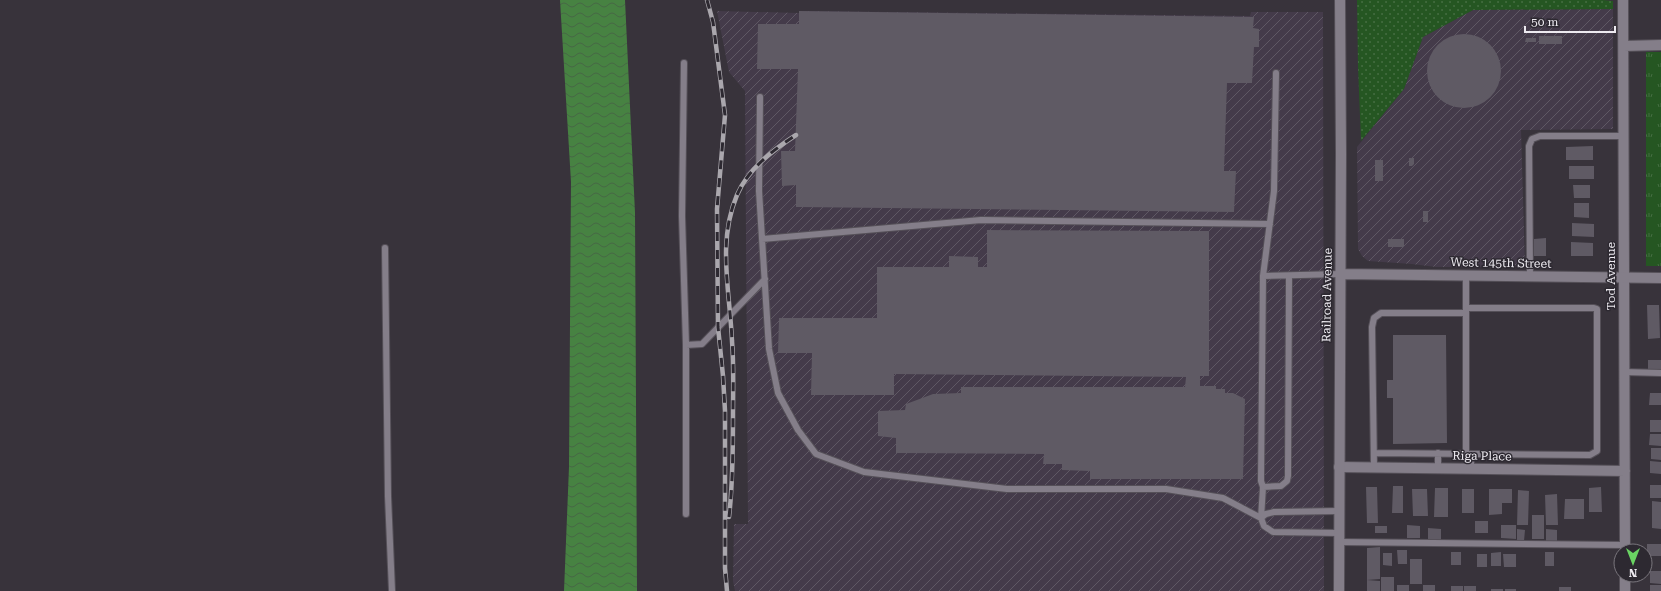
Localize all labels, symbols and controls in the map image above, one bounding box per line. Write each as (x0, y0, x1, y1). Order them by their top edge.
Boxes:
scale bar (1525, 8, 1615, 34)
text: 50 m (1531, 15, 1558, 29)
street label: Tod Avenue (1604, 241, 1618, 310)
street label: Railroad Avenue (1319, 247, 1335, 342)
street label: West 145th Street (1450, 255, 1552, 271)
street label: Riga Place (1452, 448, 1512, 464)
north arrow (1613, 543, 1653, 583)
text: N (1628, 566, 1637, 579)

